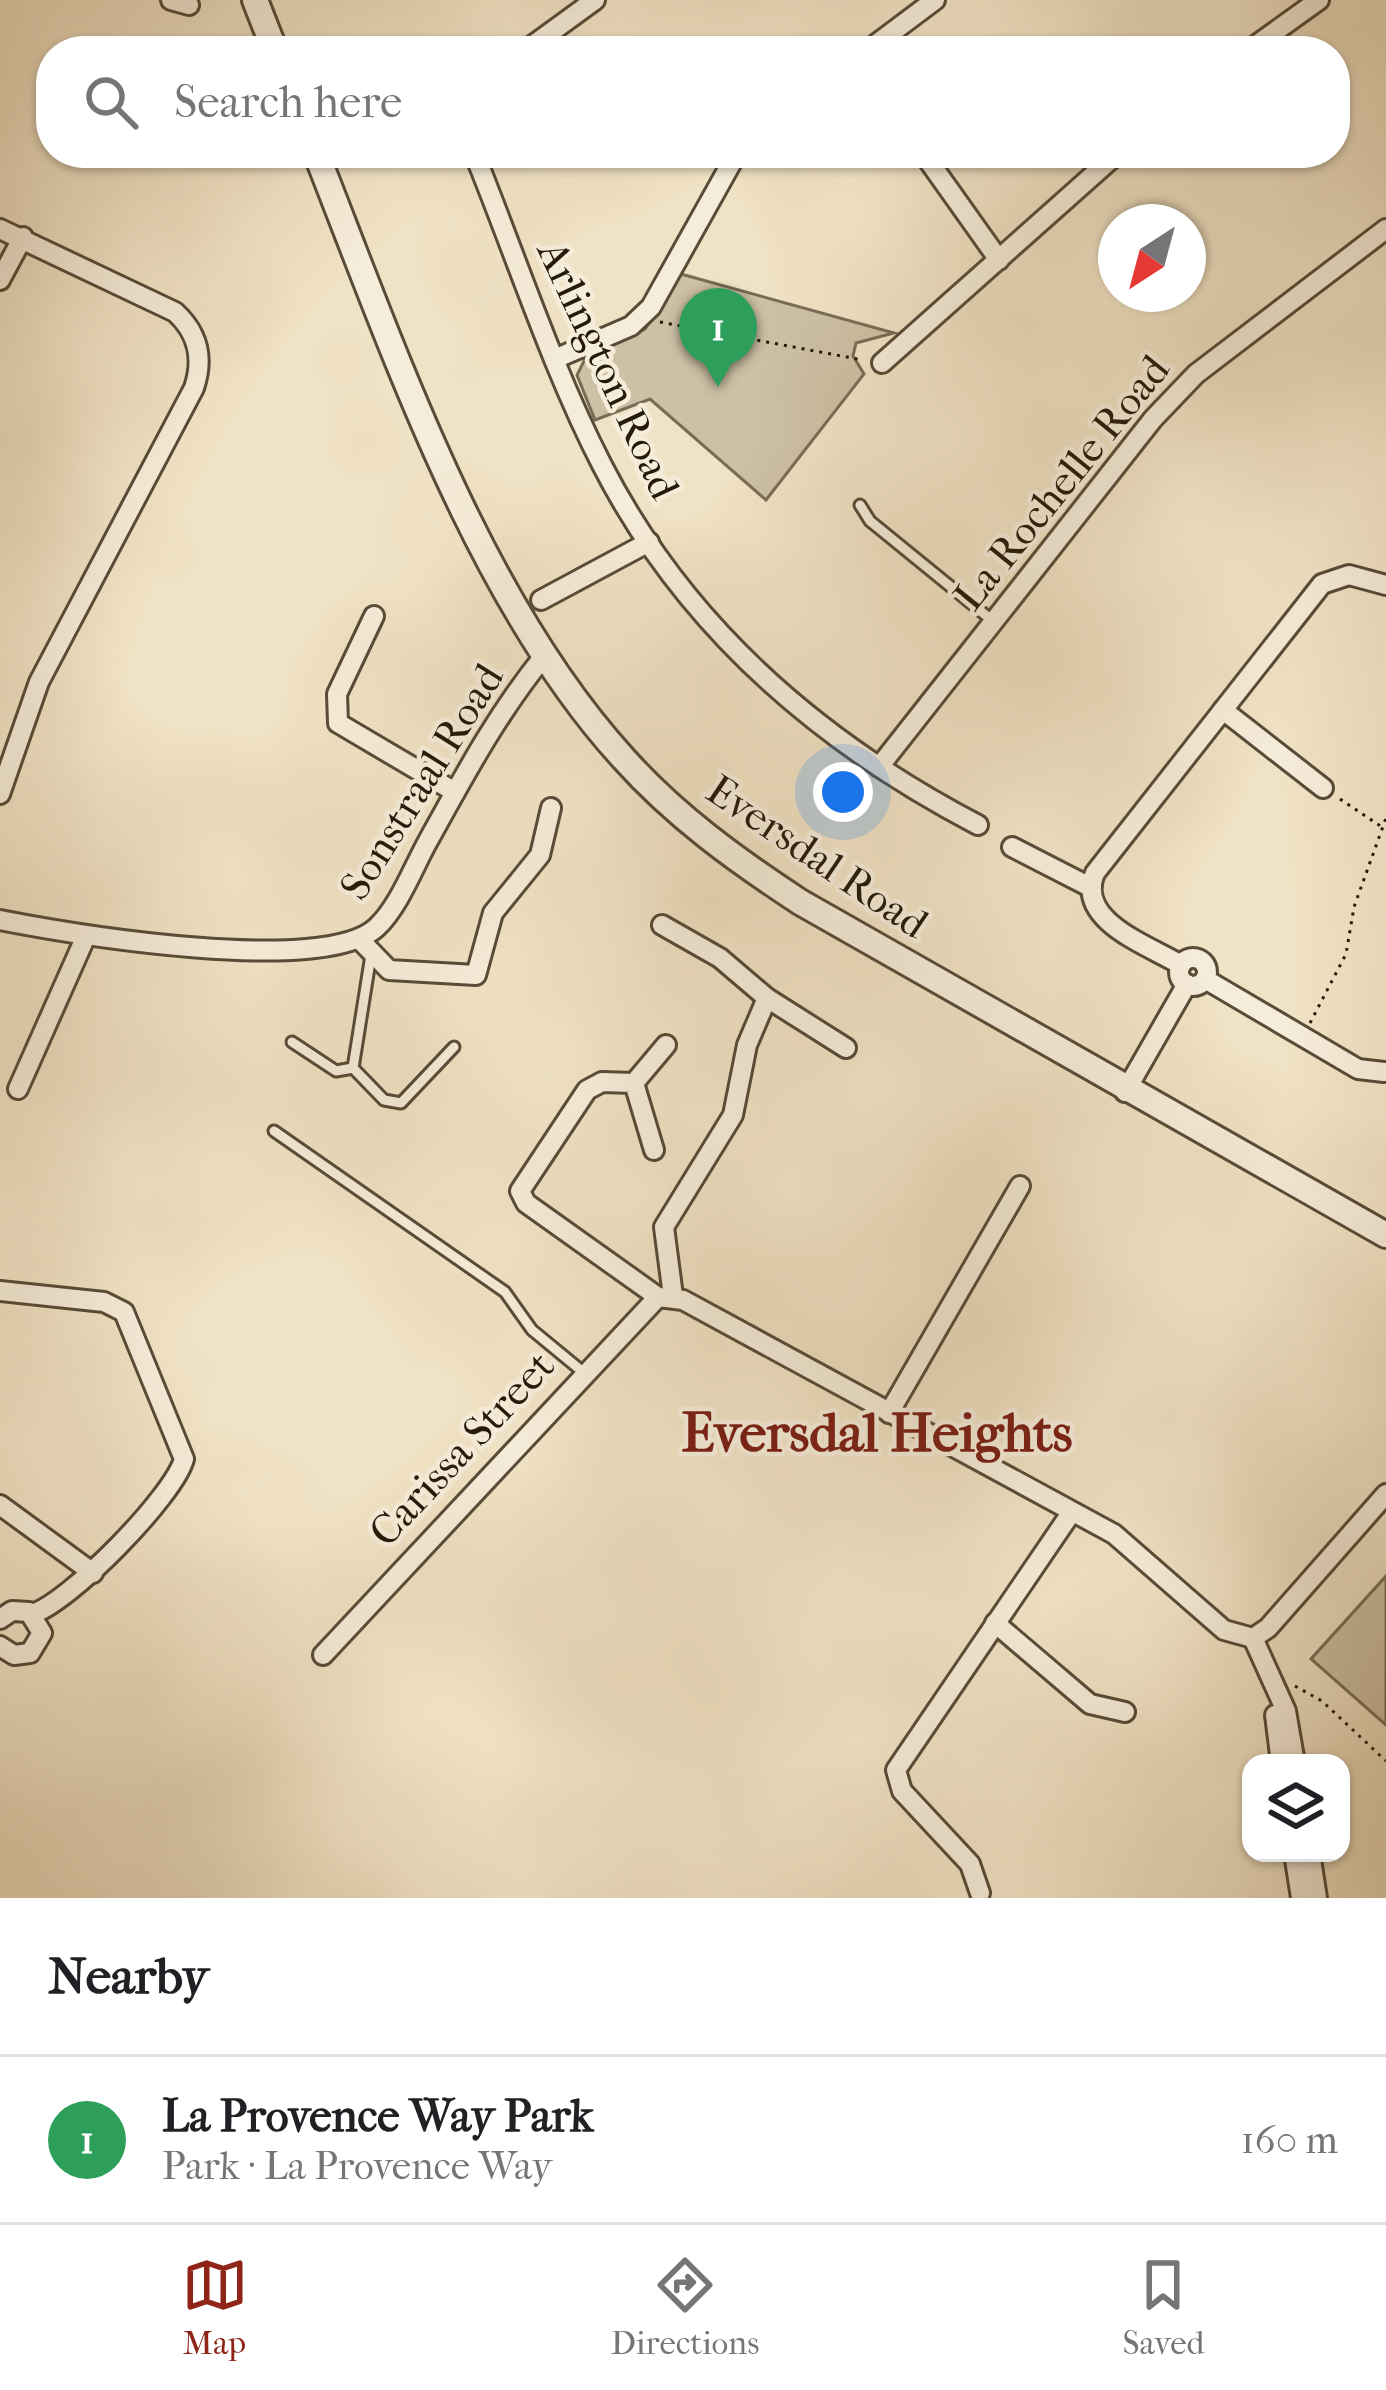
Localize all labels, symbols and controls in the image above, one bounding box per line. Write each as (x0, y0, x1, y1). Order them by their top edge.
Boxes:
search box (36, 36, 1350, 168)
icon: search (78, 69, 144, 135)
text: Search here (174, 76, 402, 129)
north arrow (1098, 204, 1206, 312)
street label: Arlington Road (526, 231, 690, 508)
pin: 1 (679, 288, 757, 387)
street label: La Rochelle Road (944, 345, 1180, 620)
street label: Sonstraal Road (330, 654, 514, 909)
your location (813, 762, 873, 822)
street label: Eversdal Road (697, 765, 938, 949)
street label: Carissa Street (359, 1342, 565, 1556)
district label: Eversdal Heights (682, 1402, 1073, 1465)
map controls (1242, 1754, 1350, 1862)
button: layers (1242, 1754, 1350, 1862)
text: Nearby (48, 1946, 209, 2006)
text: La Provence Way Park (162, 2090, 593, 2143)
text: 1 (80, 2117, 94, 2163)
text: 160 m (1241, 2117, 1338, 2163)
text: Park · La Provence Way (162, 2143, 552, 2189)
tab: Map (182, 2252, 248, 2363)
tab: Directions (611, 2252, 759, 2363)
tab: Saved (1123, 2252, 1204, 2363)

